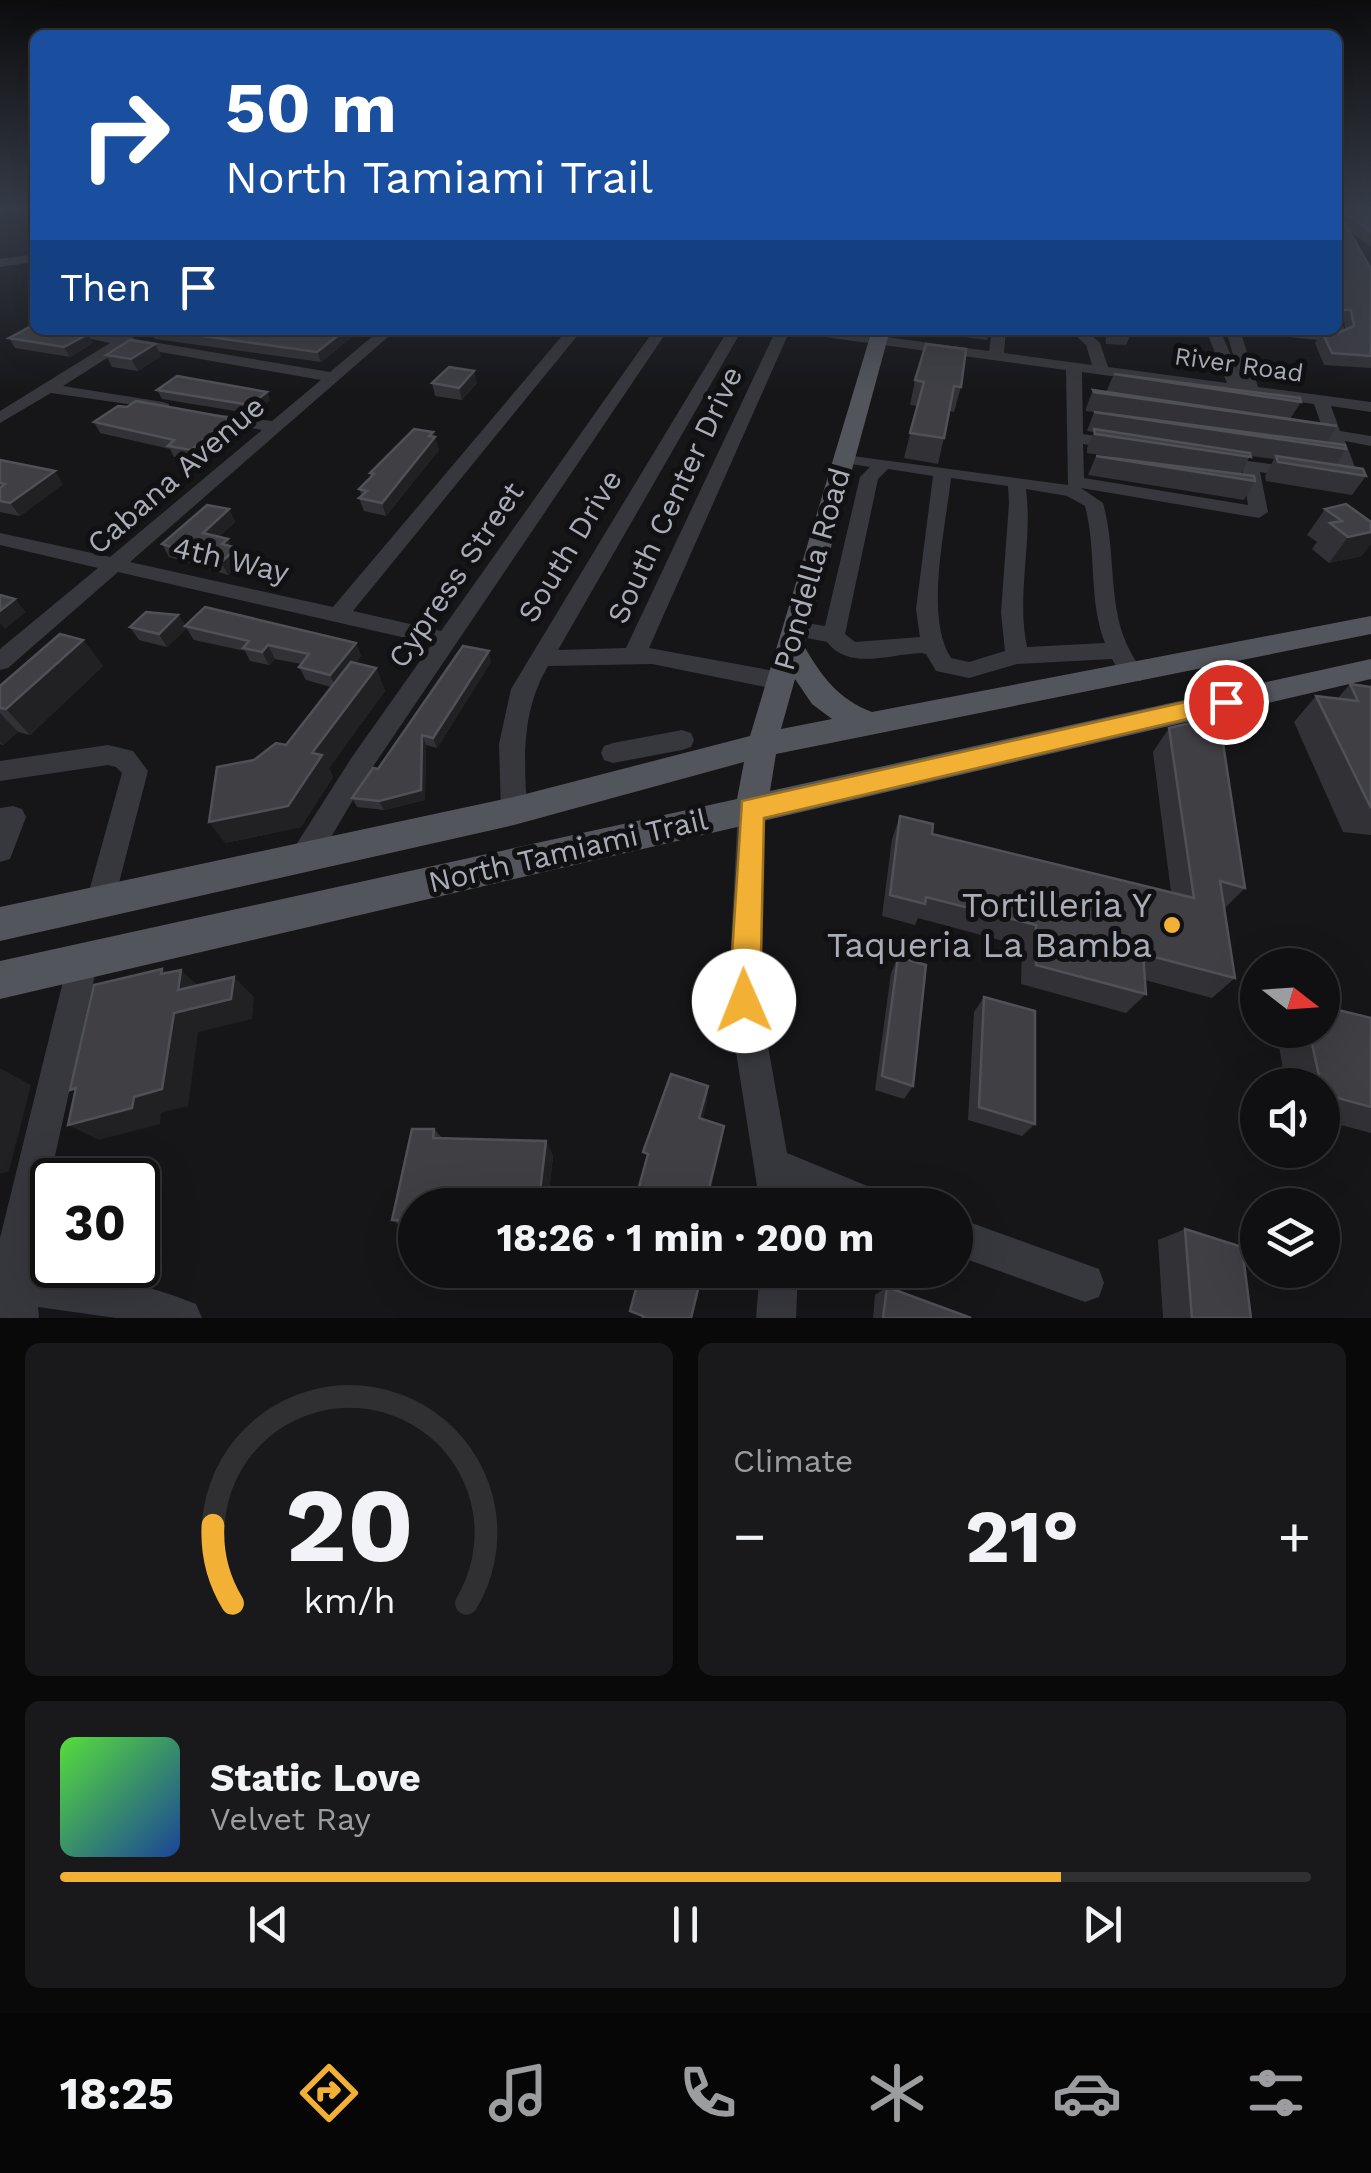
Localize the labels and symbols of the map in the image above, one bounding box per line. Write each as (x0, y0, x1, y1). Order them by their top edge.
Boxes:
street label: River Road (1173, 341, 1305, 388)
street label: South Center Drive (600, 361, 749, 629)
street label: Cabana Avenue (80, 388, 271, 561)
street label: South Drive (510, 463, 629, 628)
street label: Pondella Road (766, 464, 857, 674)
street label: Cypress Street (381, 475, 531, 674)
street label: 4th Way (170, 529, 293, 590)
pin (1184, 660, 1269, 745)
street label: North Tamiami Trail (425, 801, 711, 900)
place label: Tortilleria Y Taqueria La Bamba (827, 884, 1152, 966)
marker: Tortilleria Y Taqueria La Bamba (1161, 914, 1183, 936)
north arrow (1240, 948, 1340, 1048)
position arrow (692, 949, 796, 1053)
speed limit sign: 30 (30, 1158, 160, 1288)

